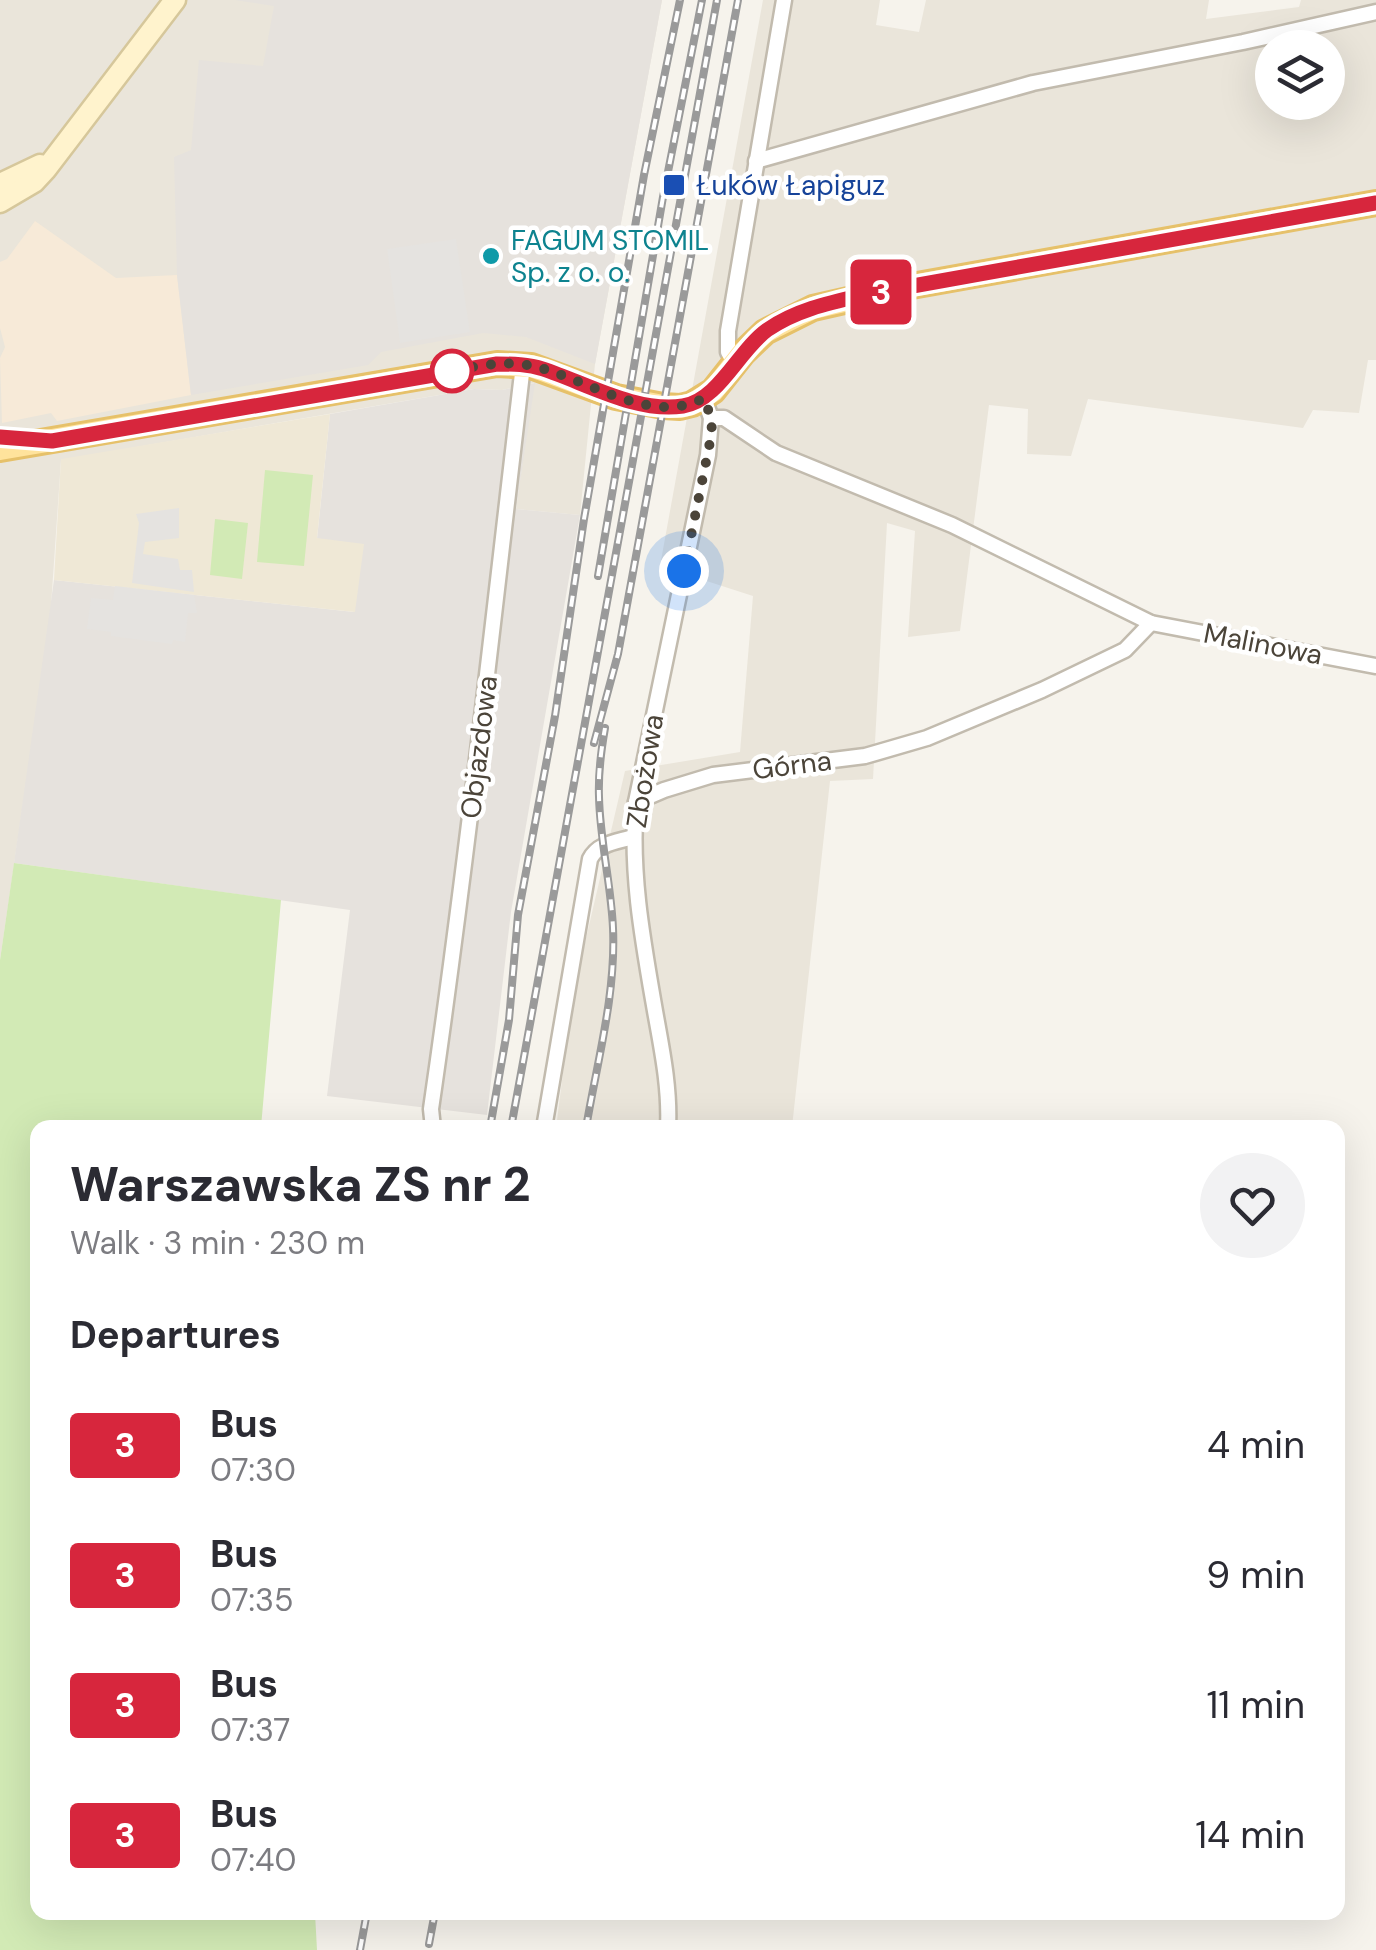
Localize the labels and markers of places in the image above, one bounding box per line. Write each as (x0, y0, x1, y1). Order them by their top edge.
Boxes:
place label: Łuków Łapiguz (696, 167, 885, 204)
marker: Łuków Łapiguz (661, 172, 687, 198)
place label: FAGUM STOMIL Sp. z o. o. (511, 222, 709, 291)
marker: FAGUM STOMIL Sp. z o. o. (480, 245, 502, 267)
unlabelled marker (431, 350, 473, 392)

